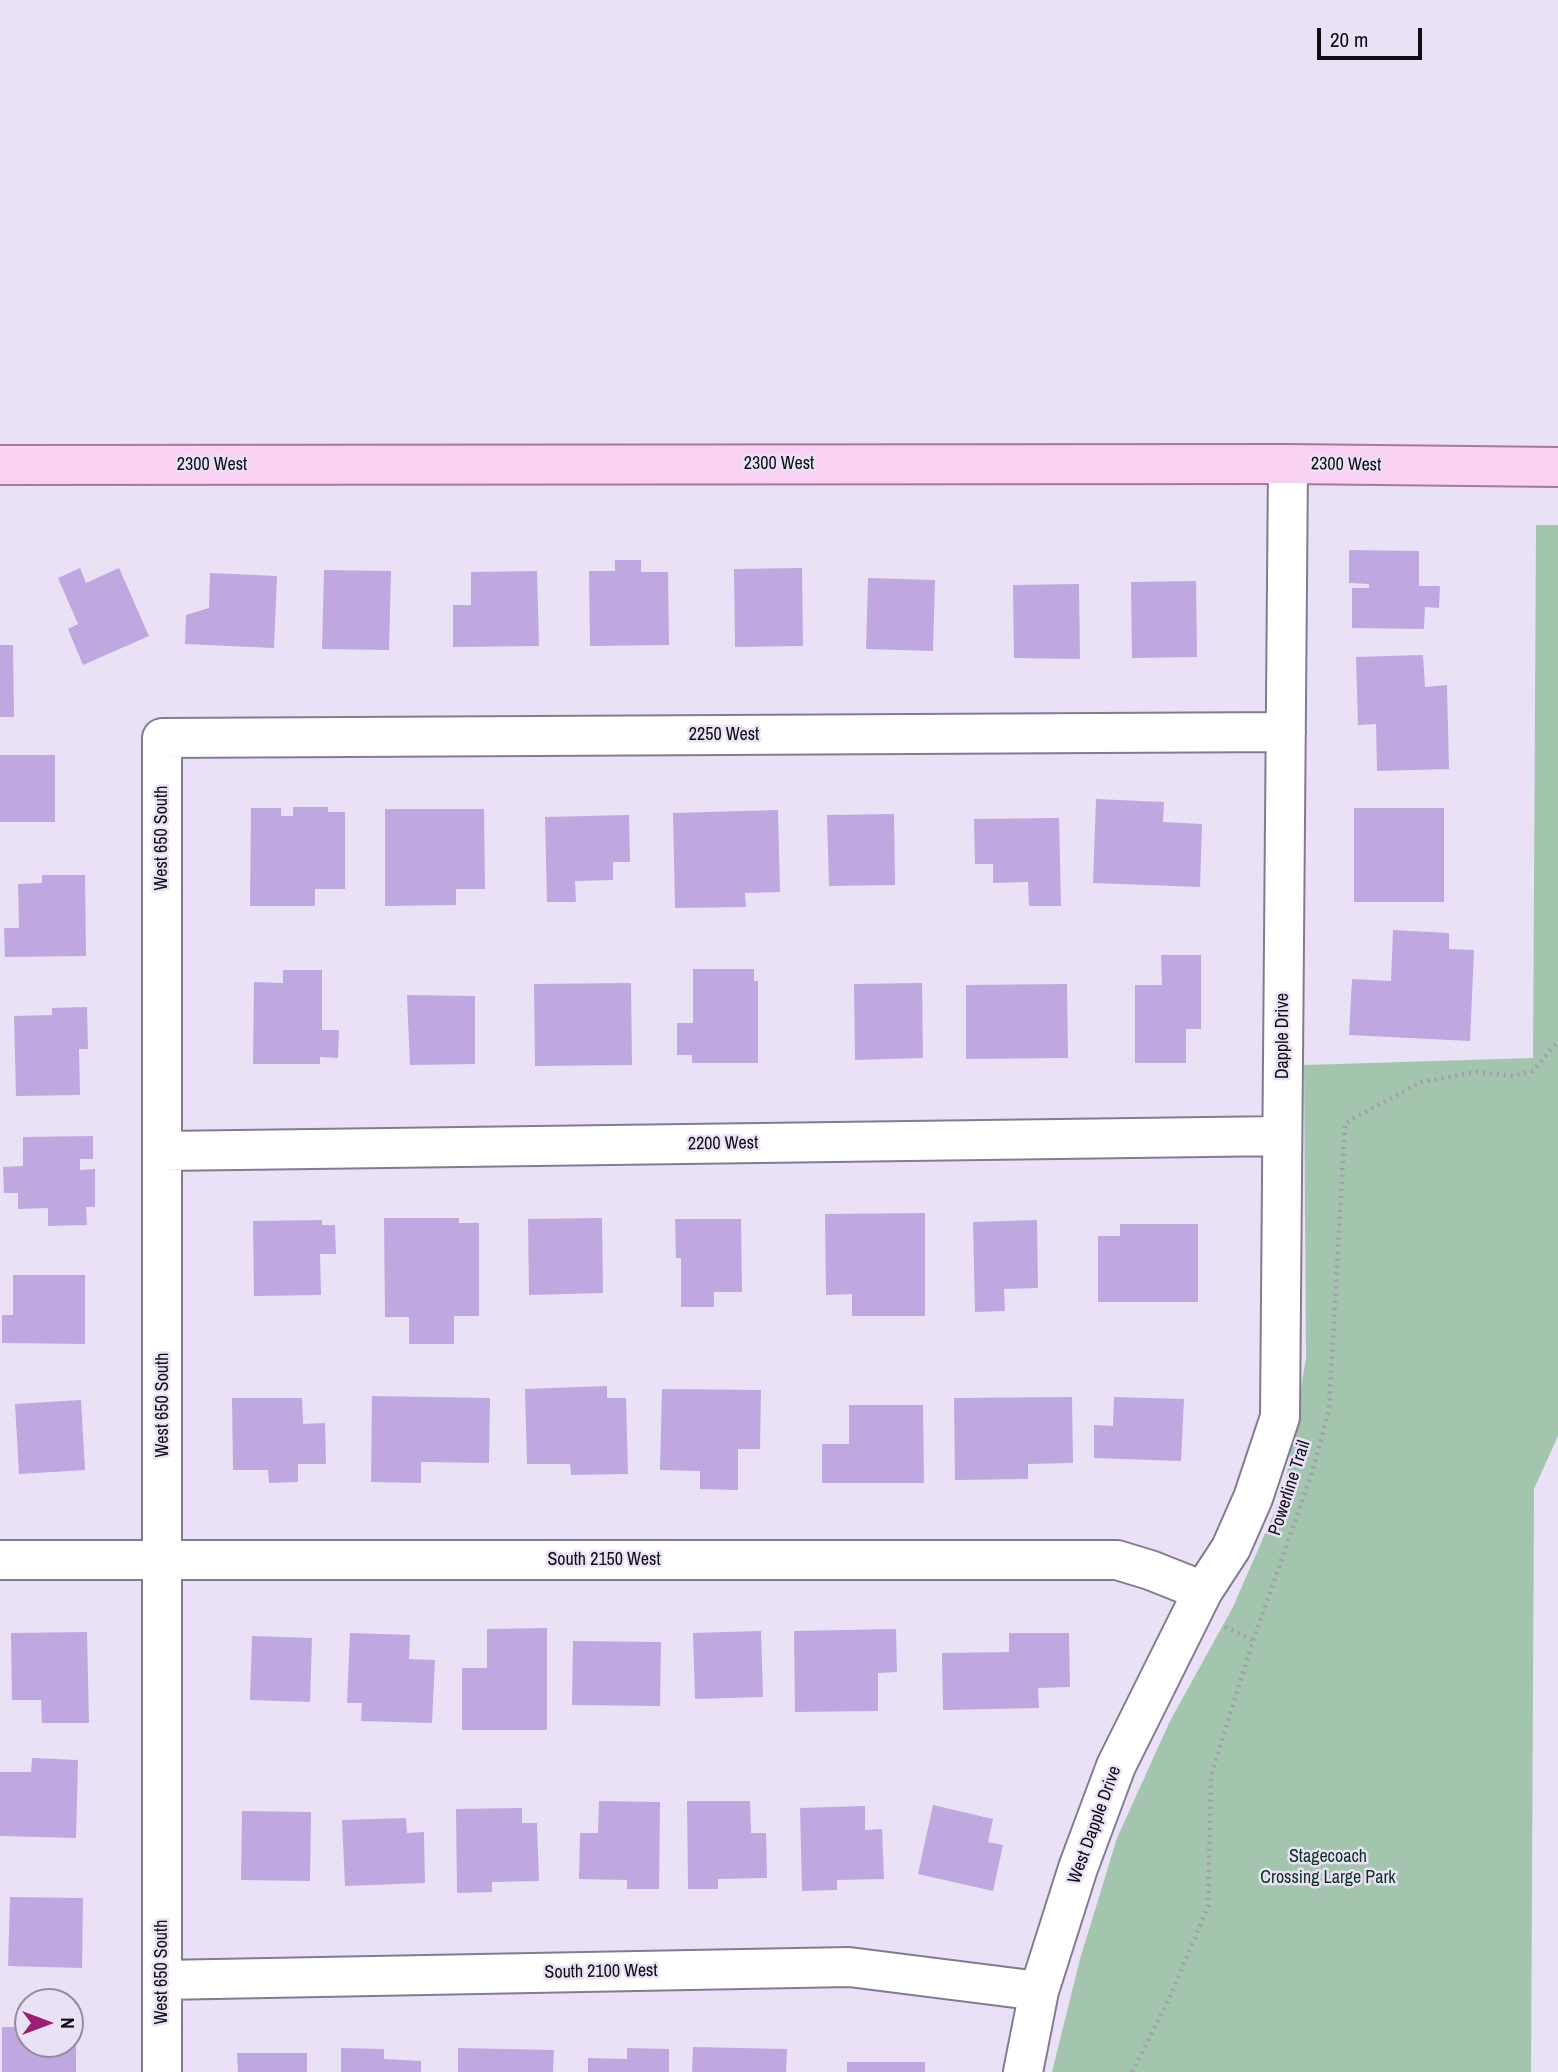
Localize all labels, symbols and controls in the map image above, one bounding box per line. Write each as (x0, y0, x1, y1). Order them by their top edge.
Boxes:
scale bar (1320, 14, 1425, 58)
text: 20 m (1330, 25, 1368, 54)
street label: 2300 West (744, 453, 814, 475)
street label: 2300 West (177, 454, 247, 476)
street label: 2300 West (1311, 454, 1381, 476)
street label: 2250 West (689, 724, 759, 746)
street label: West 650 South (151, 786, 173, 890)
street label: Dapple Drive (1272, 993, 1294, 1079)
street label: 2200 West (688, 1133, 758, 1155)
street label: West 650 South (152, 1353, 174, 1457)
street label: Powerline Trail (1264, 1438, 1316, 1538)
street label: South 2150 West (548, 1549, 660, 1571)
street label: West Dapple Drive (1064, 1763, 1126, 1887)
park label: Stagecoach Crossing Large Park (1260, 1846, 1396, 1888)
street label: West 650 South (151, 1920, 173, 2024)
street label: South 2100 West (544, 1960, 658, 1984)
north arrow (14, 1988, 84, 2058)
text: N (55, 2017, 81, 2029)

